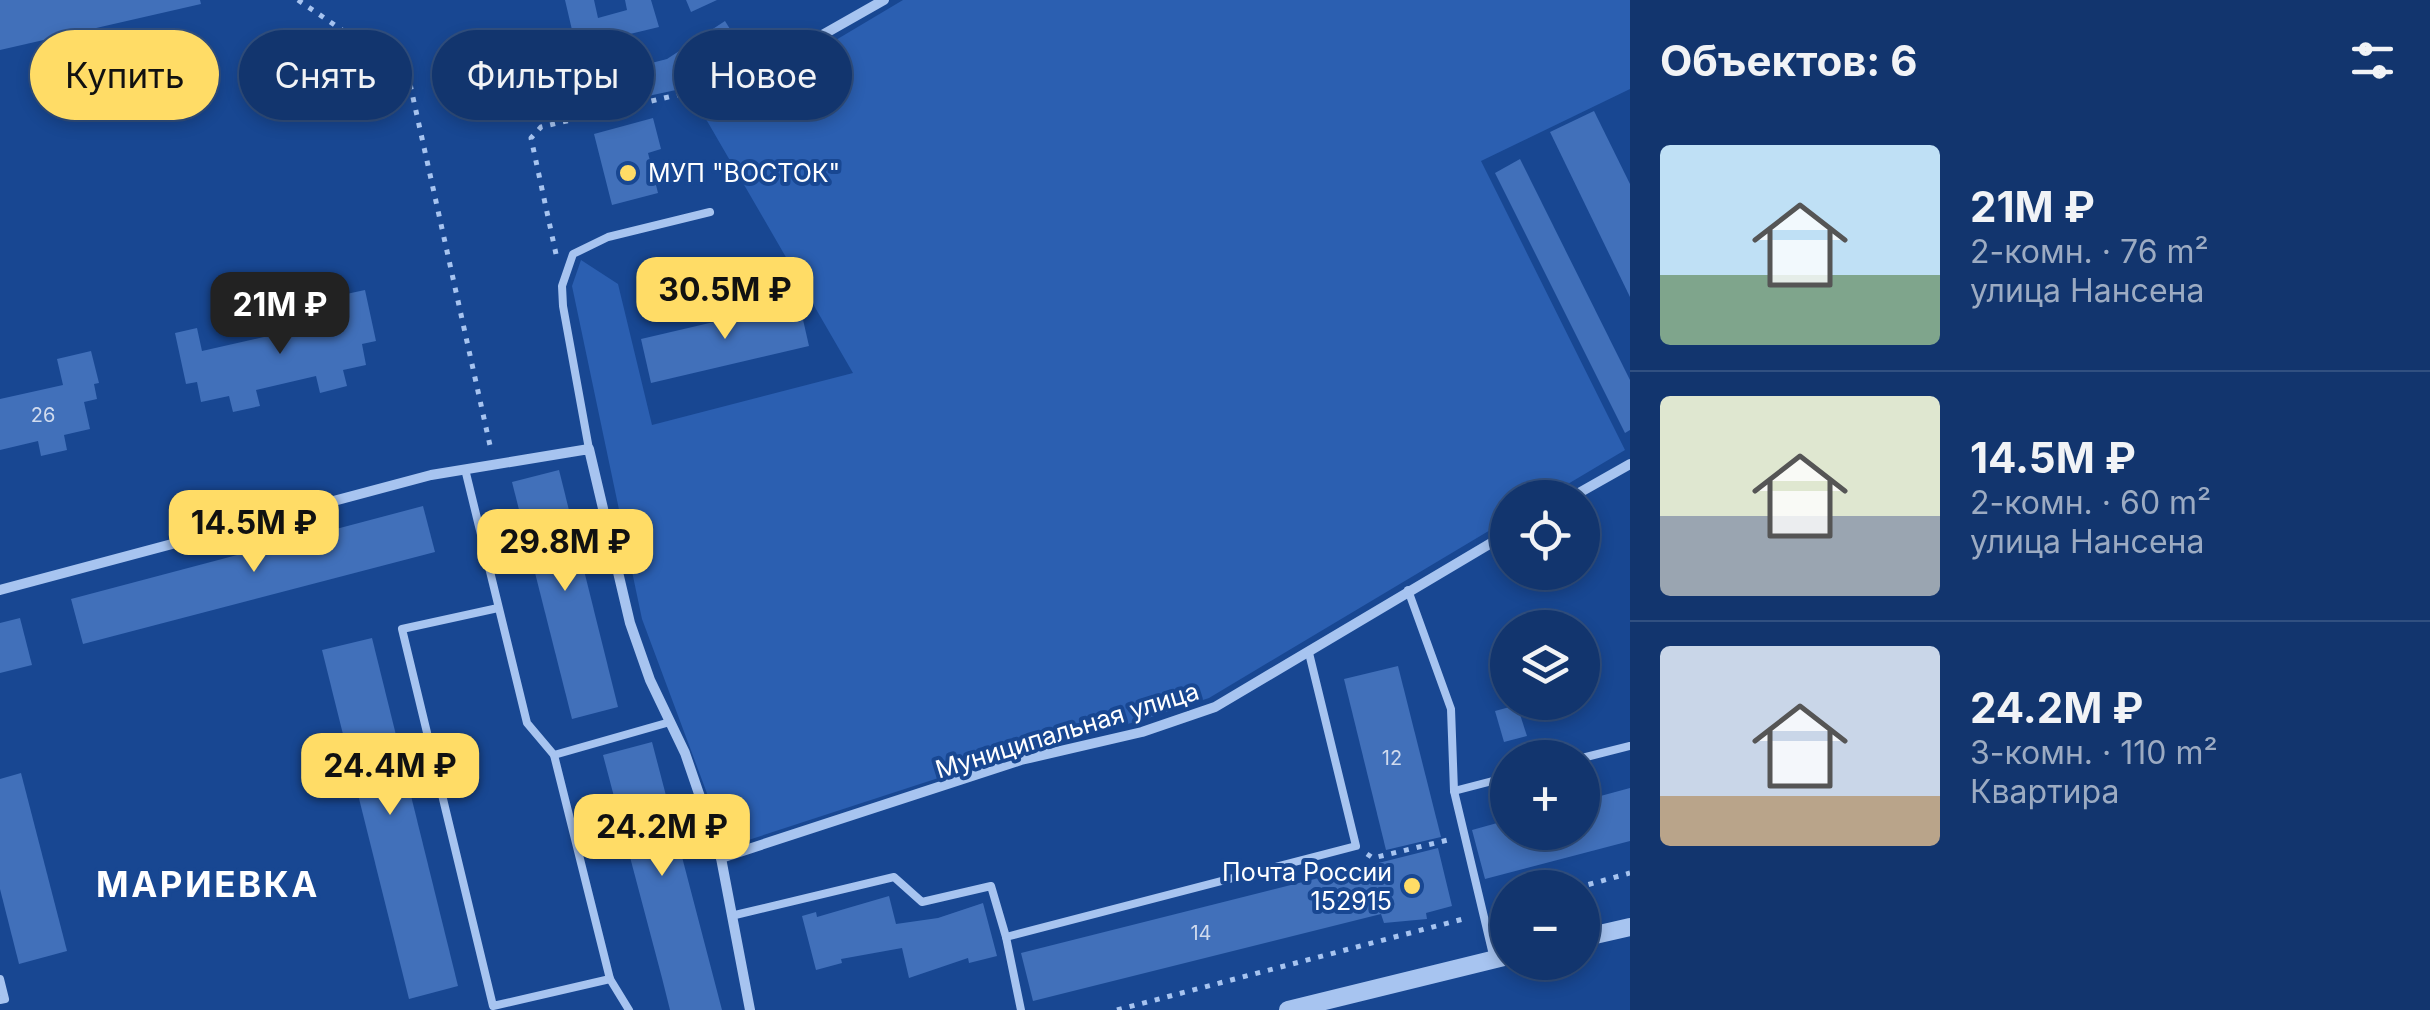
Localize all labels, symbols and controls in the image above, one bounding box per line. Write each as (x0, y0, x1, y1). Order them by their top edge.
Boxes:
chip: Купить (30, 30, 219, 120)
chip: Снять (239, 30, 412, 120)
chip: Фильтры (432, 30, 654, 120)
chip: Новое (674, 30, 852, 120)
icon: filters (2345, 33, 2400, 88)
text: Объектов: 6 (1660, 35, 1918, 86)
place label: МУП "ВОСТОК" (648, 158, 840, 188)
marker: МУП "ВОСТОК" (617, 162, 639, 184)
text: 21M ₽ (1970, 181, 2095, 232)
icon: home (1740, 185, 1860, 305)
text: 2-комн. · 76 m² (1970, 232, 2209, 271)
pin: 30.5M ₽ (633, 257, 817, 342)
text: 30.5M ₽ (658, 270, 792, 309)
text: улица Нансена (1970, 271, 2204, 310)
pin: 21M ₽ (210, 272, 350, 357)
text: 21M ₽ (232, 285, 328, 324)
house number: 26 (31, 403, 55, 427)
text: 14.5M ₽ (1970, 432, 2136, 483)
icon: home (1740, 436, 1860, 556)
map controls (1490, 480, 1600, 980)
button: locate (1490, 480, 1600, 590)
text: 2-комн. · 60 m² (1970, 483, 2211, 522)
pin: 14.5M ₽ (162, 490, 346, 575)
text: 14.5M ₽ (191, 503, 317, 542)
pin: 29.8M ₽ (473, 509, 657, 594)
text: 29.8M ₽ (499, 522, 631, 561)
text: улица Нансена (1970, 522, 2204, 561)
button: layers (1490, 610, 1600, 720)
street label: Муниципальная улица (932, 676, 1202, 784)
text: 24.2M ₽ (1970, 682, 2144, 733)
icon: home (1740, 686, 1860, 806)
pin: 24.4M ₽ (298, 733, 482, 818)
text: 3-комн. · 110 m² (1970, 733, 2218, 772)
button: + (1490, 740, 1600, 850)
text: 24.4M ₽ (323, 746, 457, 785)
house number: 12 (1382, 746, 1402, 770)
text: Квартира (1970, 772, 2119, 811)
pin: 24.2M ₽ (570, 794, 754, 879)
text: 24.2M ₽ (596, 807, 728, 846)
place label: Почта России 152915 (1222, 857, 1392, 916)
district label: МАРИЕВКА (96, 863, 320, 905)
button: − (1490, 870, 1600, 980)
marker: Почта России 152915 (1401, 875, 1423, 897)
house number: 14 (1190, 921, 1212, 945)

